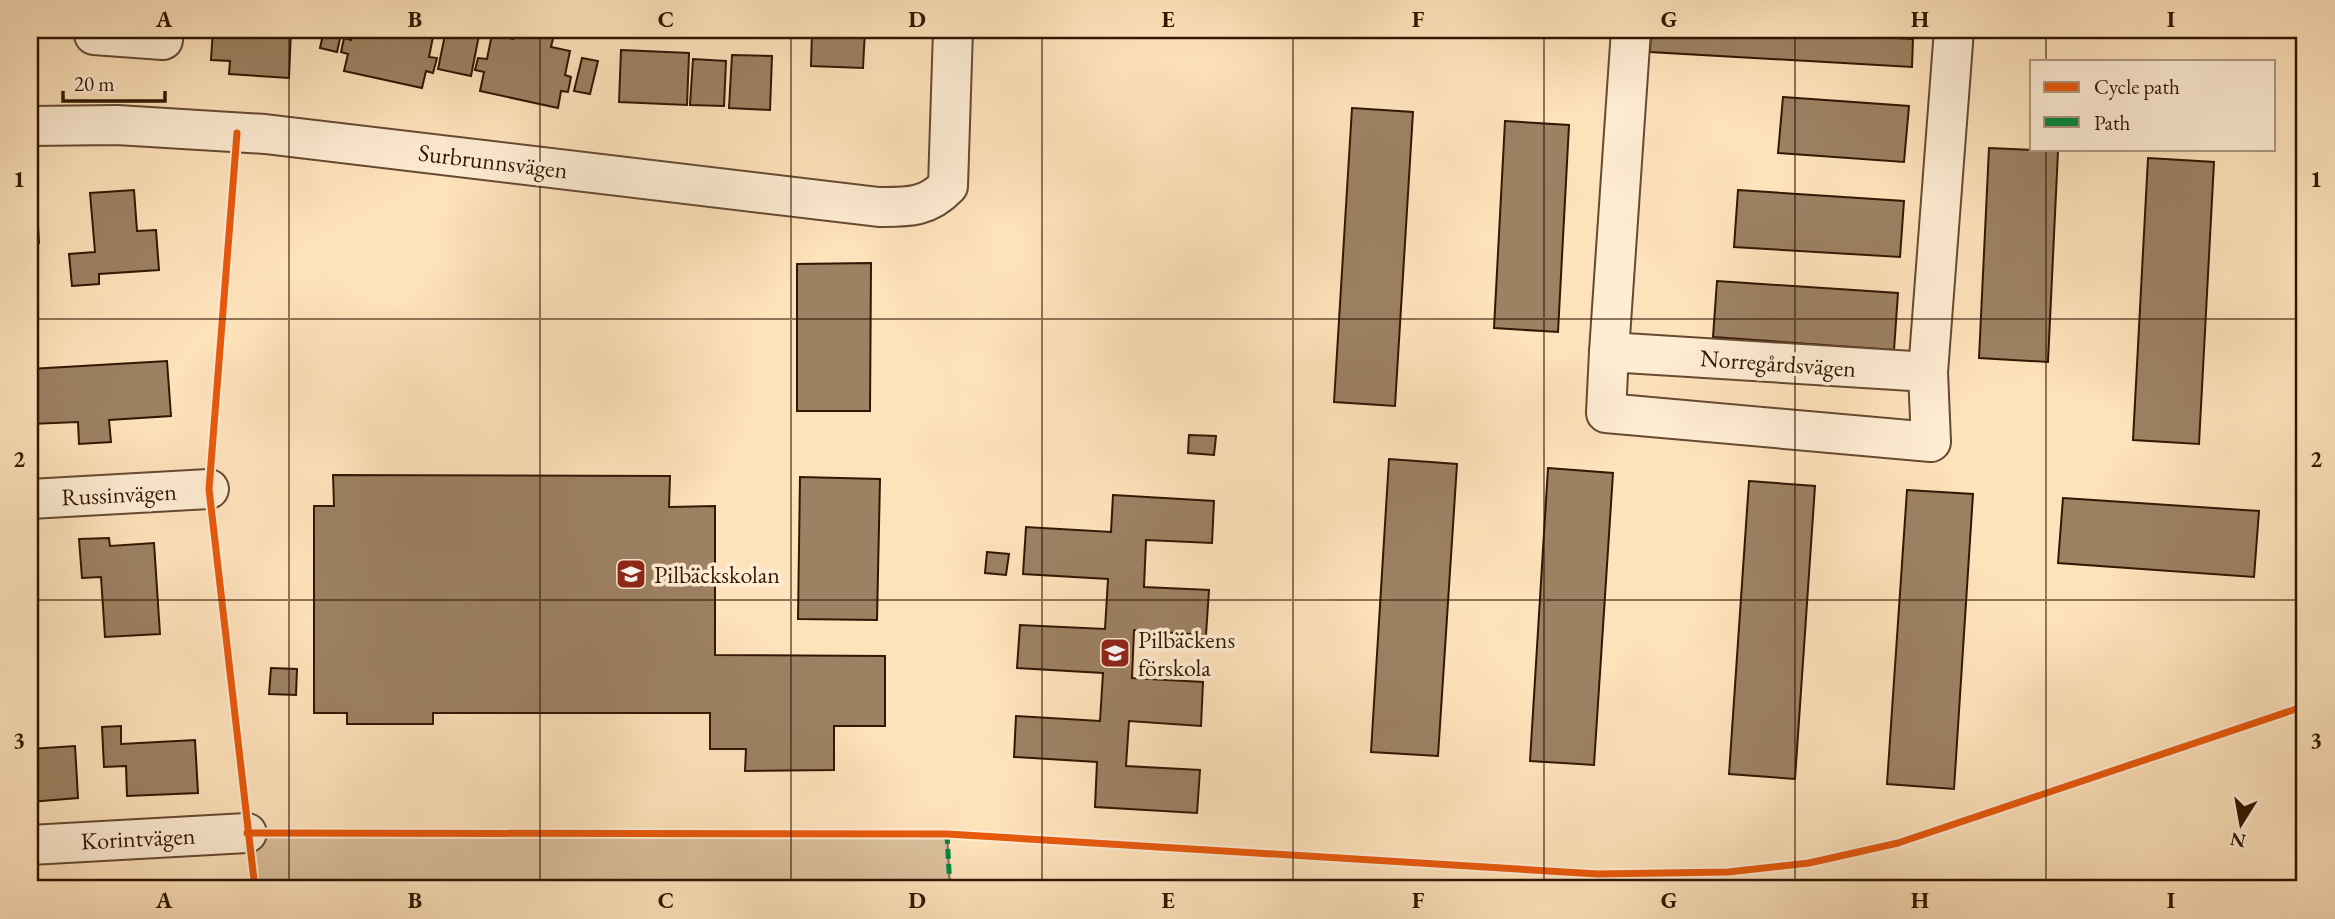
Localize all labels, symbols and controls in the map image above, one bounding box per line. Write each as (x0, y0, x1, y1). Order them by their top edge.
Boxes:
text: A (155, 4, 173, 34)
text: B (408, 4, 422, 34)
text: C (658, 4, 674, 34)
text: D (908, 4, 926, 34)
text: E (1161, 4, 1175, 34)
text: F (1412, 4, 1425, 34)
text: G (1661, 4, 1677, 34)
text: H (1911, 4, 1929, 34)
text: I (2167, 4, 2175, 34)
scale bar (63, 60, 164, 104)
legend (2030, 60, 2276, 150)
text: 20 m (74, 70, 115, 97)
text: Cycle path (2094, 73, 2180, 100)
text: Path (2094, 109, 2131, 136)
street label: Surbrunnsvägen (417, 136, 570, 186)
text: 1 (13, 164, 25, 194)
text: 1 (2310, 164, 2322, 194)
street label: Norregårdsvägen (1699, 342, 1857, 384)
text: 2 (13, 444, 25, 474)
text: 2 (2310, 444, 2322, 474)
street label: Russinvägen (61, 475, 178, 512)
school or university icon: Pilbäckskolan (614, 557, 648, 591)
place label: Pilbäckskolan (654, 559, 780, 590)
place label: Pilbäckens förskola (1138, 624, 1235, 683)
school or university icon: Pilbäckens förskola (1098, 636, 1132, 670)
text: 3 (13, 725, 25, 755)
text: 3 (2310, 725, 2322, 755)
north arrow (2206, 790, 2276, 860)
street label: Korintvägen (80, 820, 196, 856)
text: N (2227, 826, 2248, 854)
text: A (155, 885, 173, 915)
text: B (408, 885, 422, 915)
text: C (658, 885, 674, 915)
text: D (908, 885, 926, 915)
text: E (1161, 885, 1175, 915)
text: F (1412, 885, 1425, 915)
text: G (1661, 885, 1677, 915)
text: H (1911, 885, 1929, 915)
text: I (2167, 885, 2175, 915)

